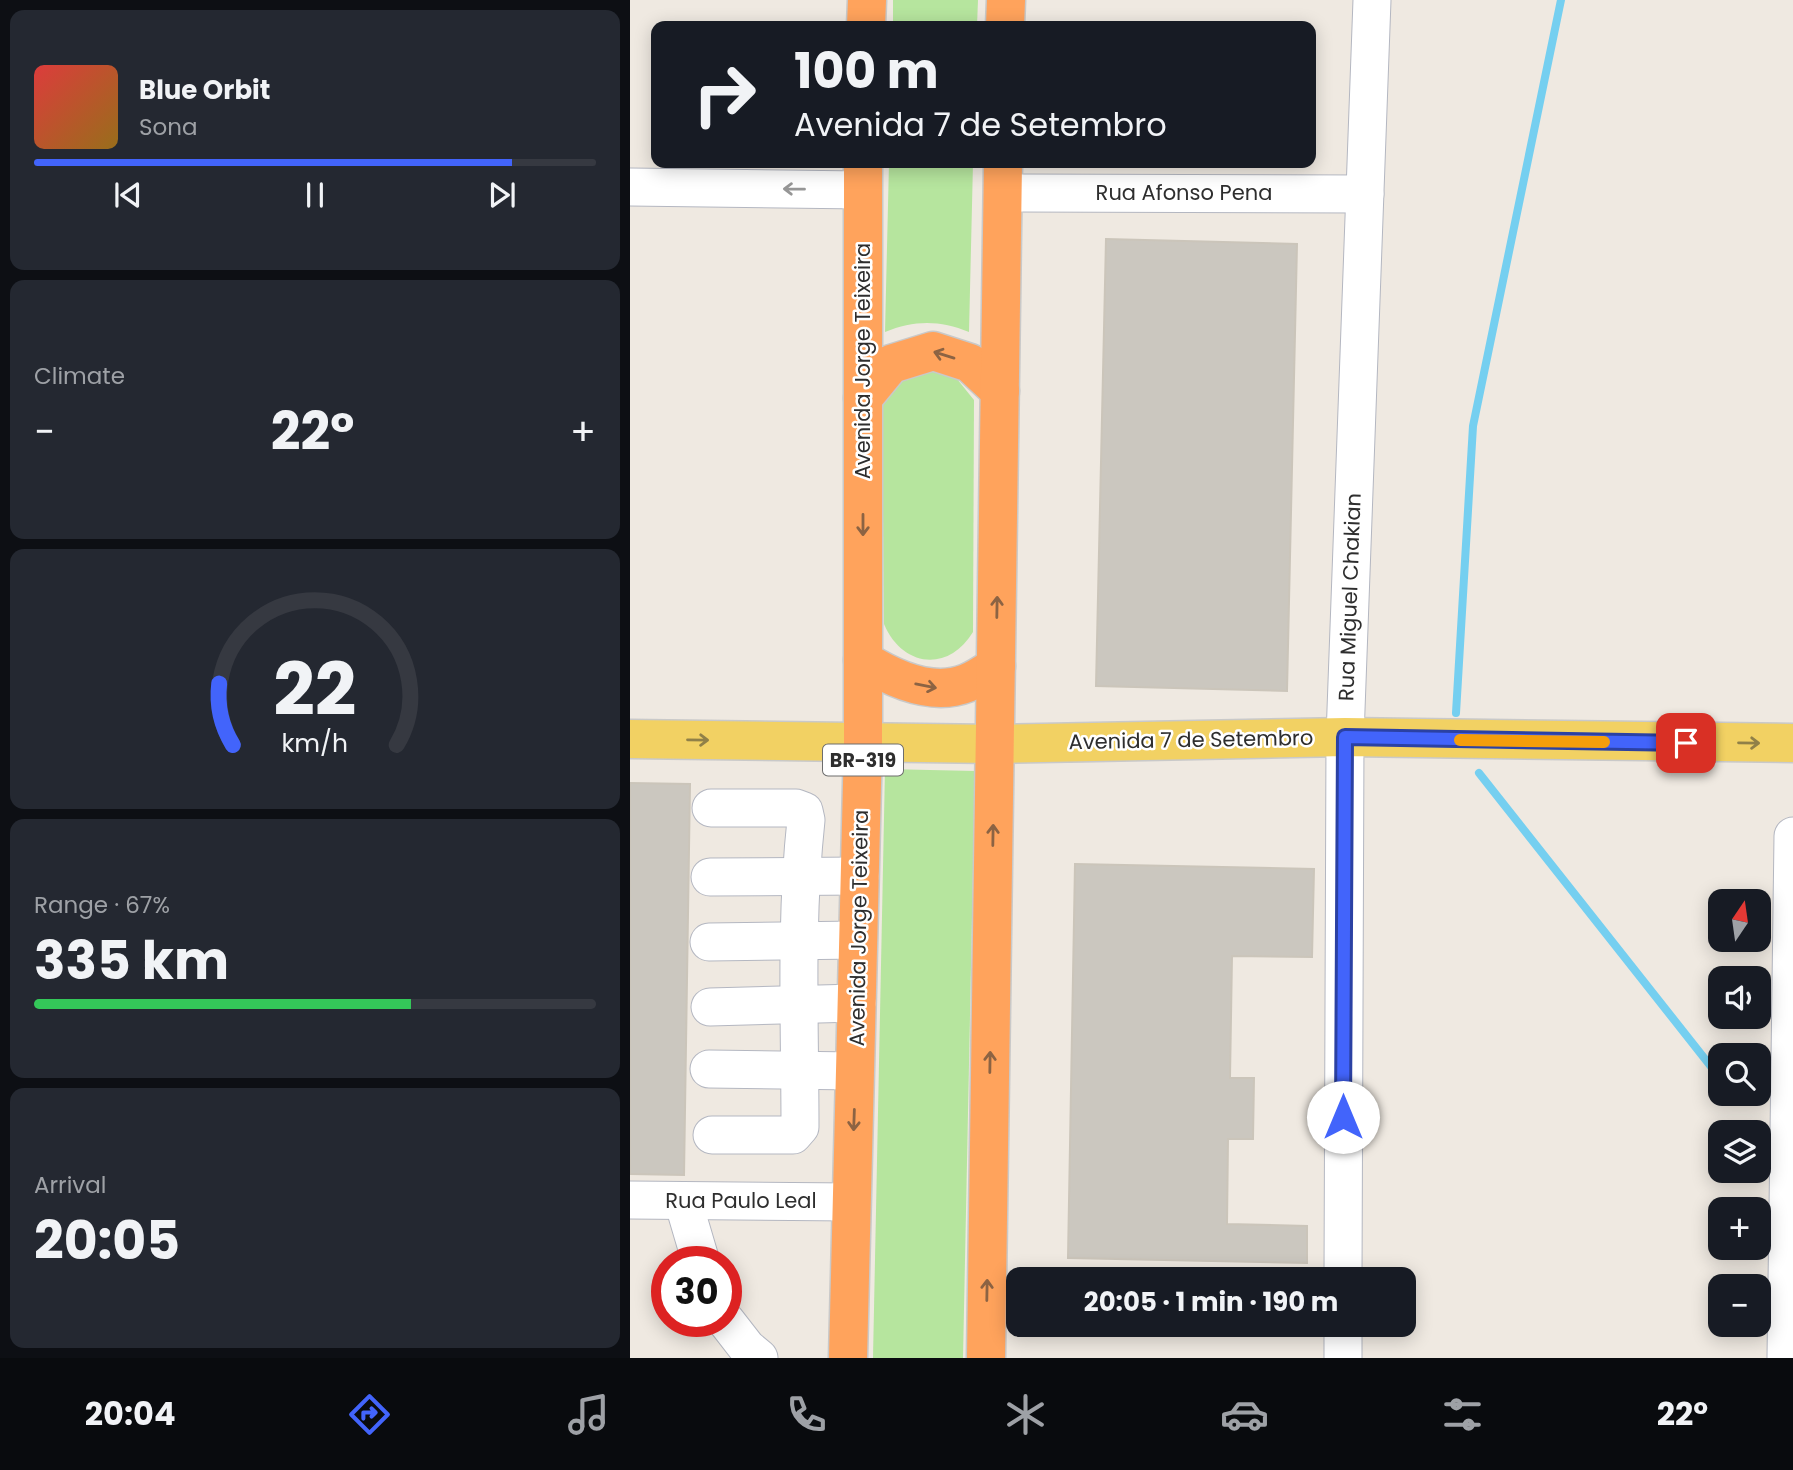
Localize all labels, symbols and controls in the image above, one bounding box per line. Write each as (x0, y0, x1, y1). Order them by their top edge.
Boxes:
text: 100 m (794, 37, 939, 105)
icon: right (679, 49, 770, 140)
text: Blue Orbit (139, 72, 270, 108)
text: Avenida 7 de Setembro (794, 102, 1167, 147)
text: Sona (139, 111, 198, 143)
icon: previous (109, 176, 147, 214)
icon: pause (296, 176, 334, 214)
icon: next (483, 176, 521, 214)
street label: Rua Afonso Pena (1096, 178, 1272, 207)
one-way arrow (783, 182, 806, 196)
street label: Avenida Jorge Teixeira (848, 243, 877, 479)
one-way arrow (933, 348, 956, 361)
text: Climate (34, 360, 125, 392)
text: 22° (271, 395, 354, 468)
text: − (34, 405, 55, 458)
text: + (570, 405, 596, 458)
street label: Rua Miguel Chakian (1331, 492, 1368, 702)
one-way arrow (856, 513, 870, 536)
one-way arrow (990, 596, 1004, 619)
text: 22 (273, 639, 357, 740)
one-way arrow (914, 680, 937, 693)
pin (1656, 713, 1716, 773)
street label: Avenida 7 de Setembro (1068, 723, 1314, 756)
icon: arrive (1667, 724, 1705, 762)
text: km/h (282, 726, 348, 761)
one-way arrow (686, 733, 709, 747)
one-way arrow (1737, 736, 1760, 750)
road number: BR-319 (823, 744, 903, 776)
street label: Avenida Jorge Teixeira (842, 809, 875, 1047)
one-way arrow (987, 824, 1000, 847)
text: Range · 67% (34, 889, 170, 921)
north arrow (1708, 889, 1771, 952)
map controls (1708, 889, 1771, 1337)
text: 335 km (34, 924, 229, 997)
button: sound (1708, 966, 1771, 1029)
button: search (1708, 1043, 1771, 1106)
one-way arrow (983, 1051, 997, 1074)
position arrow (1306, 1080, 1380, 1154)
one-way arrow (847, 1108, 860, 1131)
button: layers (1708, 1120, 1771, 1183)
text: Arrival (34, 1169, 106, 1201)
street label: Rua Paulo Leal (665, 1186, 817, 1215)
button: + (1708, 1197, 1771, 1260)
text: 20:05 (34, 1204, 180, 1277)
speed limit sign: 30 (651, 1246, 742, 1337)
button: − (1708, 1274, 1771, 1337)
one-way arrow (980, 1279, 994, 1302)
text: 20:05 · 1 min · 190 m (1084, 1284, 1338, 1320)
icon: directions (345, 1390, 394, 1439)
icon: music (564, 1390, 613, 1439)
icon: phone (782, 1390, 831, 1439)
icon: climate (1001, 1390, 1050, 1439)
icon: car (1220, 1390, 1269, 1439)
icon: filters (1438, 1390, 1487, 1439)
text: 20:04 (85, 1391, 176, 1436)
text: 22° (1657, 1391, 1708, 1436)

